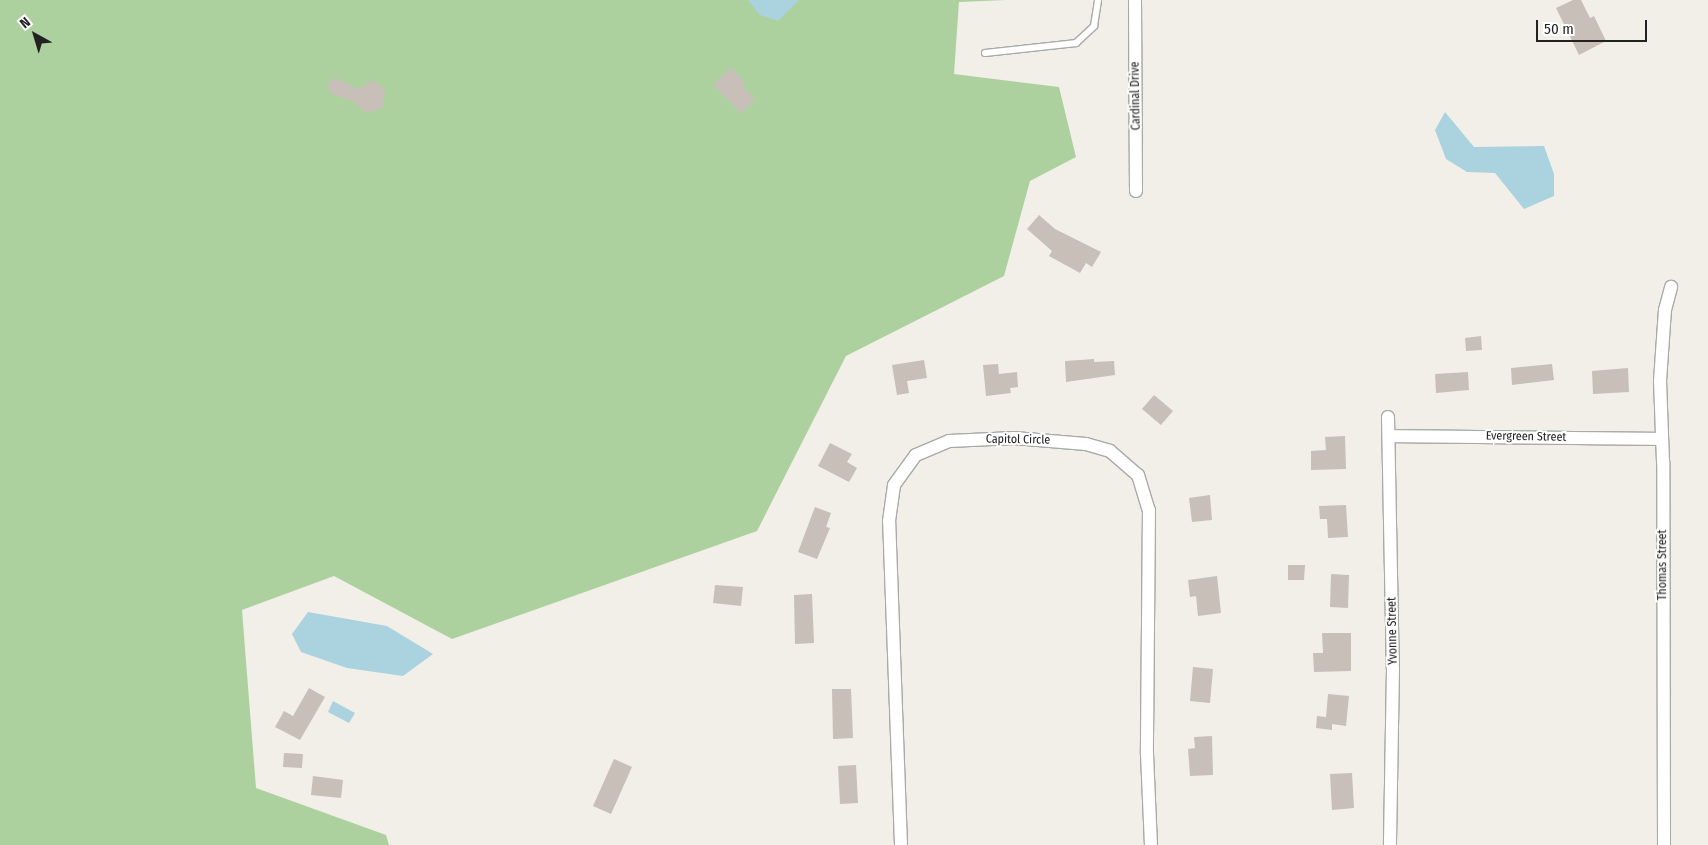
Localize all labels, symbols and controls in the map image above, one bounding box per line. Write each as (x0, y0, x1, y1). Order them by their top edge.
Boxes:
north arrow (10, 10, 60, 60)
scale bar (1538, 10, 1649, 42)
text: N (17, 14, 34, 32)
text: 50 m (1544, 20, 1574, 38)
street label: Cardinal Drive (1128, 62, 1144, 130)
street label: Evergreen Street (1486, 429, 1566, 445)
street label: Capitol Circle (986, 432, 1050, 448)
street label: Thomas Street (1656, 530, 1670, 600)
street label: Yvonne Street (1385, 597, 1401, 665)

